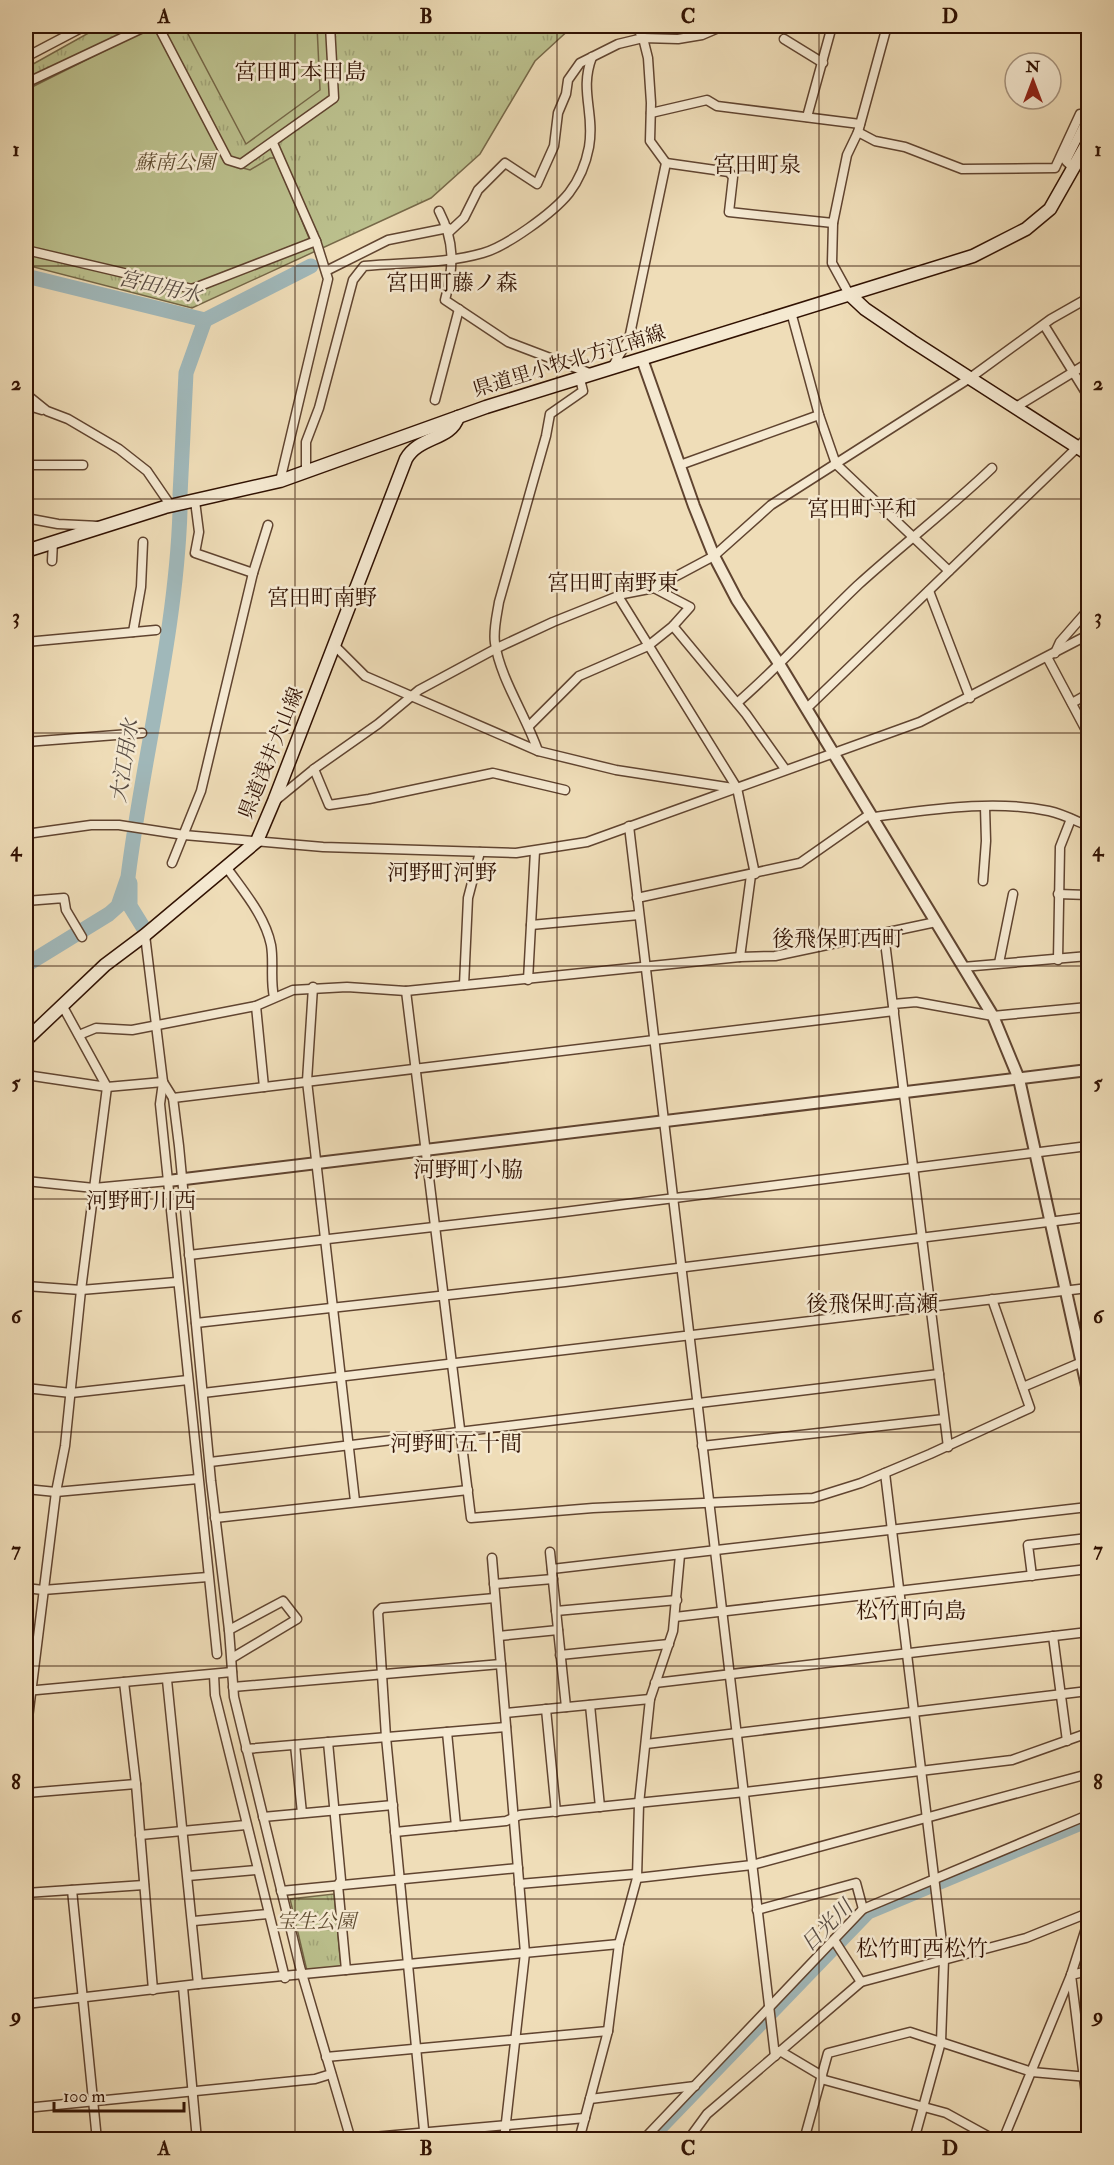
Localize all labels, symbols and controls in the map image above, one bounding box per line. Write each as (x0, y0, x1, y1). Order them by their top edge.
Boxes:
text: A (157, 4, 171, 29)
text: B (419, 4, 433, 29)
text: C (681, 4, 695, 29)
text: D (942, 4, 958, 29)
north arrow (1003, 51, 1063, 111)
text: N (1025, 57, 1041, 77)
district label: 宮田町本田島 (234, 58, 366, 86)
text: 1 (12, 137, 20, 162)
text: 1 (1094, 137, 1102, 162)
park label: 蘇南公園 (135, 150, 218, 175)
district label: 宮田町泉 (713, 151, 801, 179)
water label: 宮田用水 (116, 264, 206, 310)
district label: 宮田町藤ノ森 (386, 269, 518, 297)
street label: 県道里小牧北方江南線 (470, 320, 668, 402)
text: 2 (11, 371, 21, 396)
text: 2 (1093, 371, 1103, 396)
district label: 宮田町平和 (807, 495, 917, 523)
district label: 宮田町南野東 (547, 569, 679, 597)
district label: 宮田町南野 (267, 584, 377, 612)
text: 3 (12, 604, 20, 629)
text: 3 (1094, 604, 1102, 629)
street label: 県道浅井犬山線 (233, 683, 309, 823)
water label: 大江用水 (105, 715, 145, 805)
text: 4 (10, 837, 23, 862)
text: 4 (1092, 837, 1105, 862)
district label: 河野町河野 (387, 859, 497, 887)
district label: 後飛保町西町 (772, 925, 904, 953)
text: 5 (12, 1070, 22, 1095)
text: 5 (1094, 1070, 1104, 1095)
district label: 河野町小脇 (413, 1156, 523, 1184)
district label: 河野町川西 (86, 1187, 196, 1215)
district label: 後飛保町高瀬 (806, 1290, 938, 1318)
text: 6 (11, 1304, 23, 1329)
text: 6 (1093, 1304, 1105, 1329)
district label: 河野町五十間 (390, 1430, 522, 1458)
text: 7 (11, 1537, 21, 1562)
text: 7 (1093, 1537, 1103, 1562)
district label: 松竹町向島 (856, 1597, 966, 1625)
text: 8 (11, 1770, 21, 1795)
text: 8 (1093, 1770, 1103, 1795)
water label: 日光川 (795, 1893, 860, 1958)
park label: 宝生公園 (276, 1909, 359, 1934)
district label: 松竹町西松竹 (856, 1935, 988, 1963)
text: 9 (9, 2003, 21, 2028)
text: 9 (1091, 2003, 1103, 2028)
scale bar (54, 2075, 184, 2113)
text: 100 m (63, 2085, 106, 2108)
text: A (157, 2136, 171, 2161)
text: B (419, 2136, 433, 2161)
text: C (681, 2136, 695, 2161)
text: D (942, 2136, 958, 2161)

